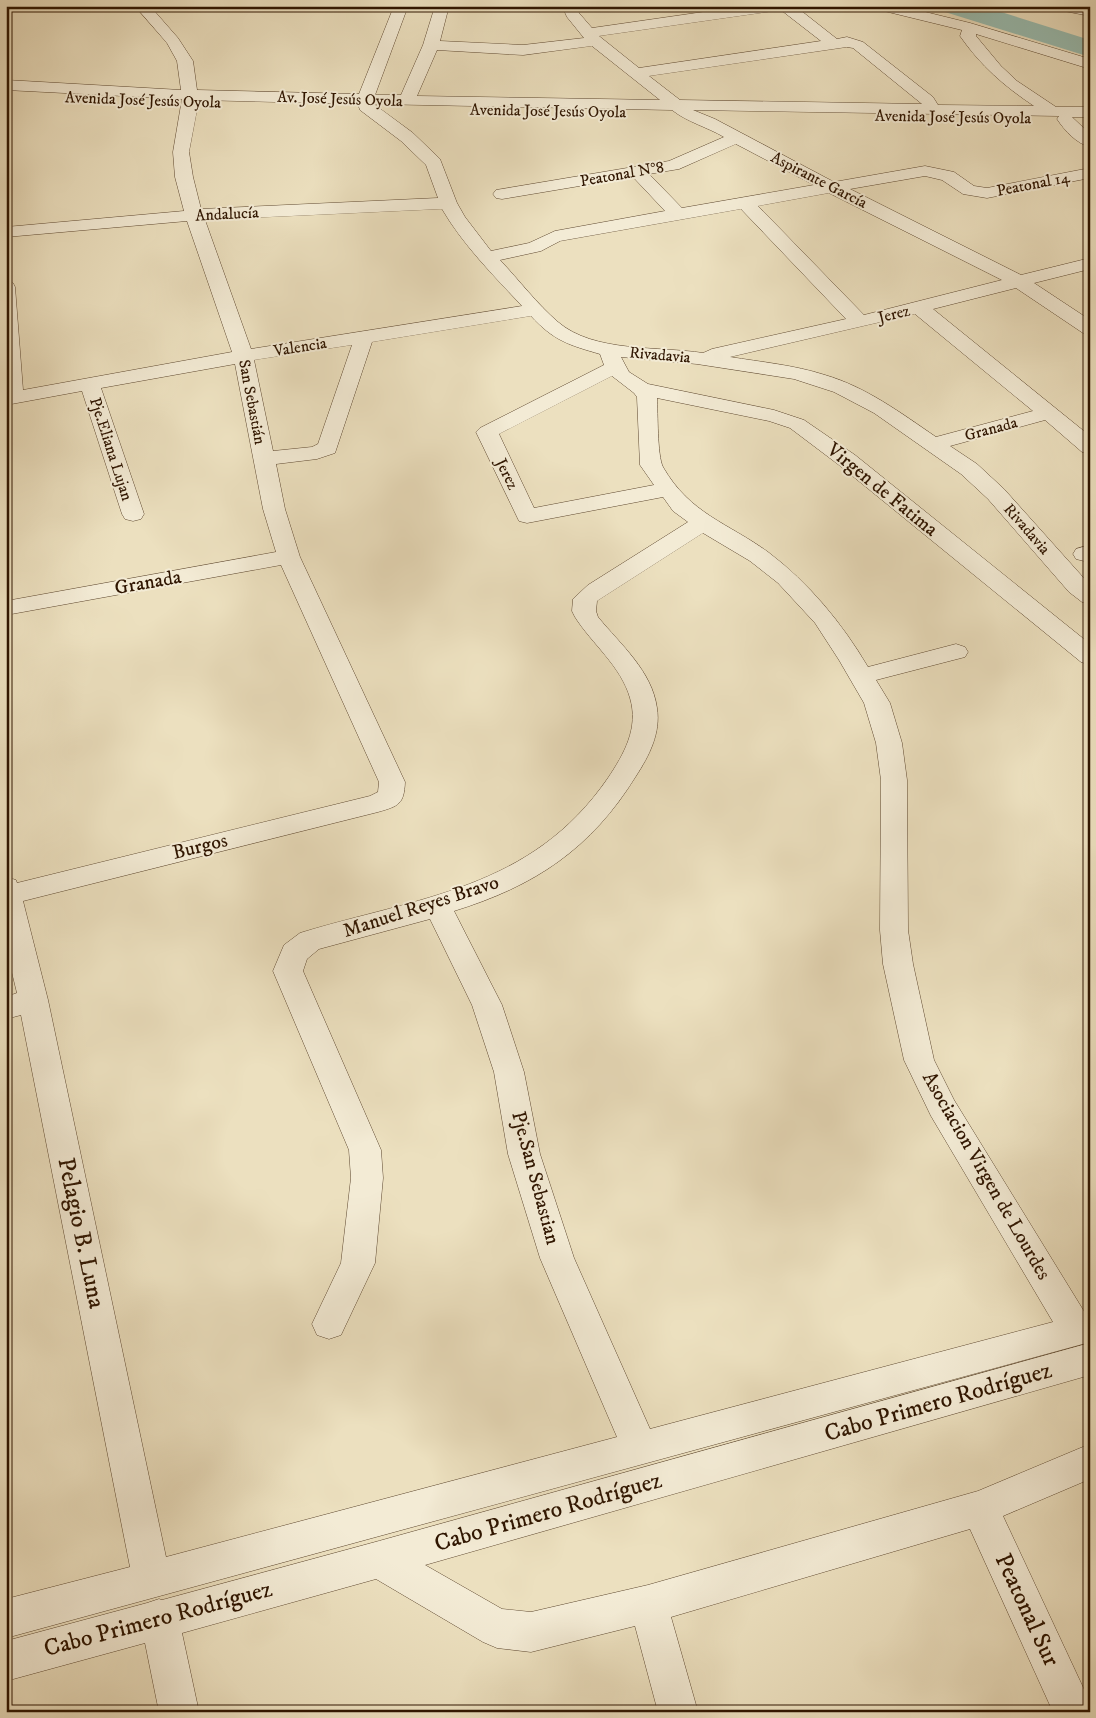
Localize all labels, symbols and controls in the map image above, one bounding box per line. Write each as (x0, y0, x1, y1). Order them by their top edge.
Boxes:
street label: Avenida José Jesús Oyola (65, 87, 222, 113)
street label: Av. José Jesús Oyola (277, 87, 403, 111)
street label: Avenida José Jesús Oyola (470, 100, 626, 122)
street label: Avenida José Jesús Oyola (875, 106, 1031, 128)
street label: Aspirante García (767, 147, 871, 213)
street label: Peatonal N°8 (578, 157, 666, 191)
street label: Peatonal 14 (995, 167, 1072, 201)
street label: Andalucía (195, 202, 259, 226)
street label: Jerez (874, 300, 912, 328)
street label: Valencia (271, 333, 328, 361)
street label: Rivadavia (629, 342, 692, 368)
street label: San Sebastián (234, 358, 270, 447)
street label: Pje.Eliana Lujan (85, 395, 137, 504)
street label: Granada (962, 412, 1020, 446)
street label: Virgen de Fatima (821, 437, 943, 543)
street label: Jerez (490, 453, 523, 493)
street label: Rivadavia (999, 499, 1055, 559)
street label: Granada (113, 565, 184, 601)
street label: Burgos (170, 828, 230, 866)
street label: Manuel Reyes Bravo (340, 870, 502, 944)
street label: Asociacion Virgen de Lourdes (916, 1067, 1056, 1285)
street label: Pje.San Sebastian (505, 1109, 565, 1248)
street label: Pelagio B. Luna (50, 1155, 112, 1312)
street label: Cabo Primero Rodríguez (821, 1355, 1056, 1449)
street label: Cabo Primero Rodríguez (431, 1465, 666, 1559)
street label: Peatonal Sur (988, 1549, 1066, 1671)
street label: Cabo Primero Rodríguez (41, 1574, 276, 1664)

